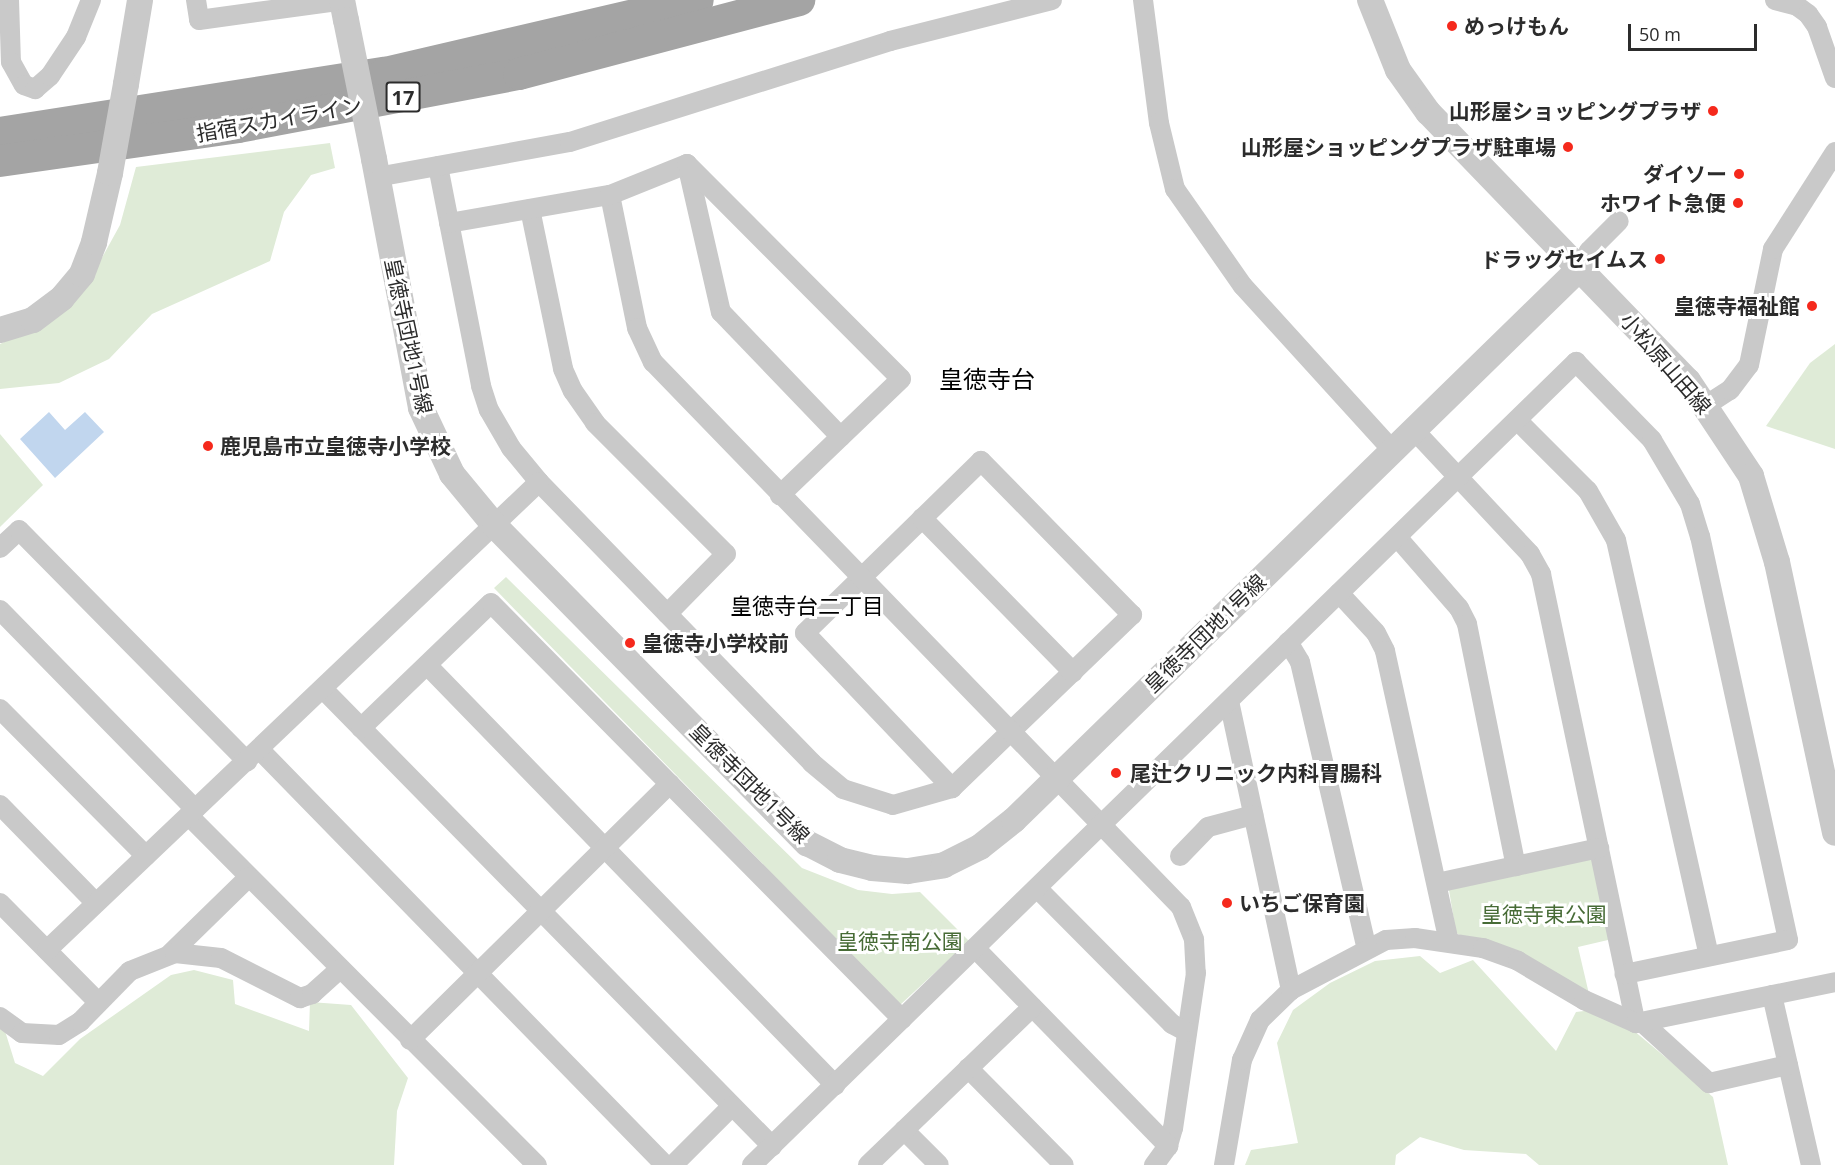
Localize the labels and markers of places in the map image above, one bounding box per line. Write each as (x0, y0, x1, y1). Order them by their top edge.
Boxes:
place label: めっけもん (1464, 13, 1569, 39)
marker: めっけもん (1445, 19, 1459, 33)
place label: 山形屋ショッピングプラザ (1449, 98, 1701, 124)
marker: 山形屋ショッピングプラザ (1706, 104, 1720, 118)
place label: 山形屋ショッピングプラザ駐車場 (1241, 134, 1556, 160)
marker: 山形屋ショッピングプラザ駐車場 (1561, 140, 1575, 154)
place label: ダイソー (1643, 161, 1727, 187)
marker: ダイソー (1732, 167, 1746, 181)
place label: ホワイト急便 (1600, 190, 1726, 216)
marker: ホワイト急便 (1731, 196, 1745, 210)
place label: ドラッグセイムス (1480, 246, 1648, 272)
marker: ドラッグセイムス (1653, 252, 1667, 266)
place label: 皇徳寺福祉館 (1674, 293, 1800, 319)
marker: 皇徳寺福祉館 (1805, 299, 1819, 313)
place label: 鹿児島市立皇徳寺小学校 (220, 433, 451, 459)
marker: 鹿児島市立皇徳寺小学校 (201, 439, 215, 453)
place label: 皇徳寺小学校前 (642, 630, 789, 656)
marker: 皇徳寺小学校前 (623, 636, 637, 650)
place label: 尾辻クリニック内科胃腸科 (1130, 760, 1382, 786)
marker: 尾辻クリニック内科胃腸科 (1107, 764, 1125, 782)
place label: いちご保育園 (1239, 890, 1365, 916)
marker: いちご保育園 (1220, 896, 1234, 910)

